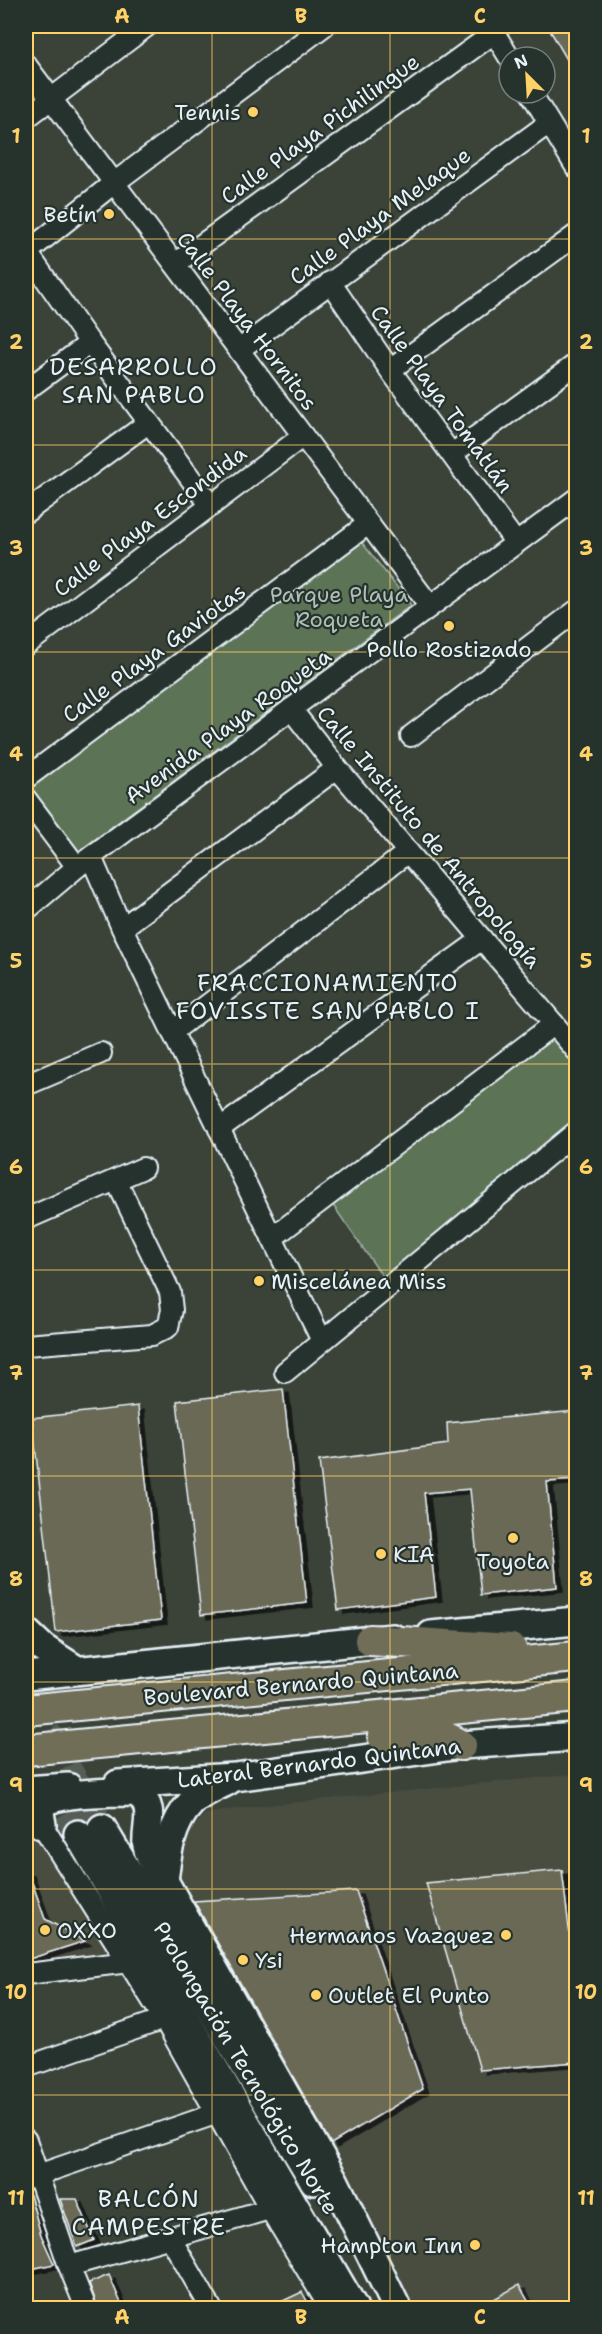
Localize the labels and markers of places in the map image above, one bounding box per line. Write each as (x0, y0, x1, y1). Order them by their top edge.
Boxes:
place label: Tennis (174, 98, 241, 127)
marker: Tennis (246, 105, 260, 119)
place label: Betín (43, 200, 97, 229)
marker: Betín (102, 207, 116, 221)
marker: Pollo Rostizado (442, 619, 456, 633)
place label: Pollo Rostizado (367, 635, 531, 664)
place label: Miscelánea Miss (271, 1267, 447, 1296)
marker: Miscelánea Miss (252, 1274, 266, 1288)
marker: Toyota (506, 1531, 520, 1545)
place label: KIA (393, 1540, 435, 1569)
marker: KIA (374, 1547, 388, 1561)
place label: Toyota (477, 1547, 550, 1576)
place label: OXXO (57, 1916, 117, 1945)
place label: Hermanos Vazquez (289, 1921, 494, 1950)
marker: OXXO (38, 1923, 52, 1937)
marker: Hermanos Vazquez (499, 1928, 513, 1942)
place label: Ysi (255, 1946, 283, 1975)
marker: Ysi (236, 1953, 250, 1967)
place label: Outlet El Punto (328, 1981, 490, 2010)
marker: Outlet El Punto (309, 1988, 323, 2002)
place label: Hampton Inn (321, 2231, 463, 2260)
marker: Hampton Inn (468, 2238, 482, 2252)

